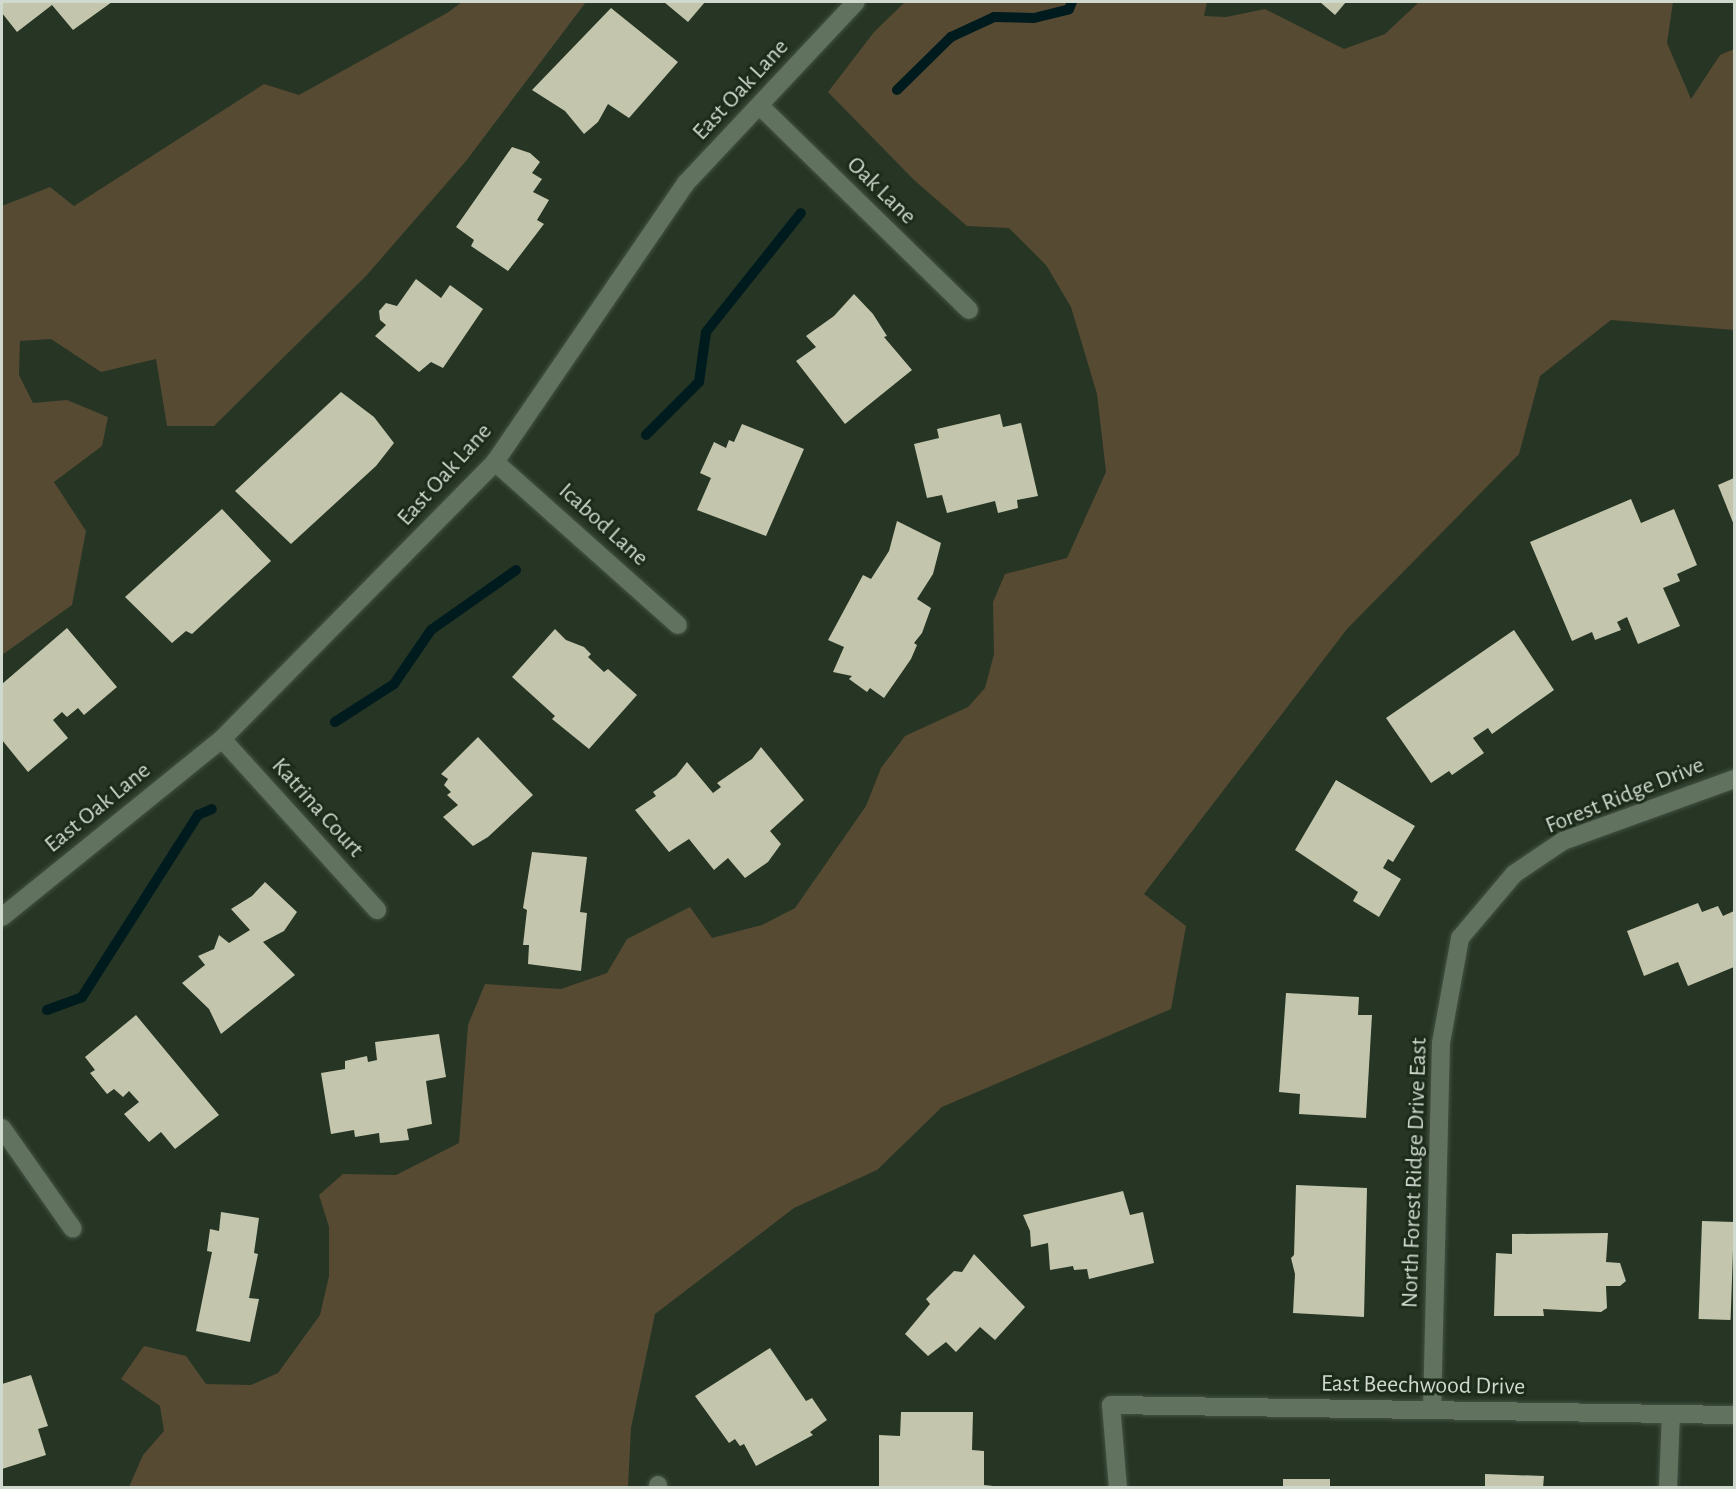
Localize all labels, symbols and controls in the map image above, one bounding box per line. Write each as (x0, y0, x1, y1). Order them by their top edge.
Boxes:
street label: East Oak Lane (687, 33, 795, 147)
street label: Oak Lane (840, 151, 922, 231)
street label: East Oak Lane (391, 418, 499, 532)
street label: Icabod Lane (552, 477, 654, 573)
street label: Forest Ridge Drive (1541, 751, 1709, 841)
street label: Katrina Court (265, 752, 369, 864)
street label: East Oak Lane (39, 756, 157, 860)
street label: North Forest Ridge Drive East (1396, 1037, 1434, 1309)
street label: East Beechwood Drive (1321, 1370, 1525, 1402)

